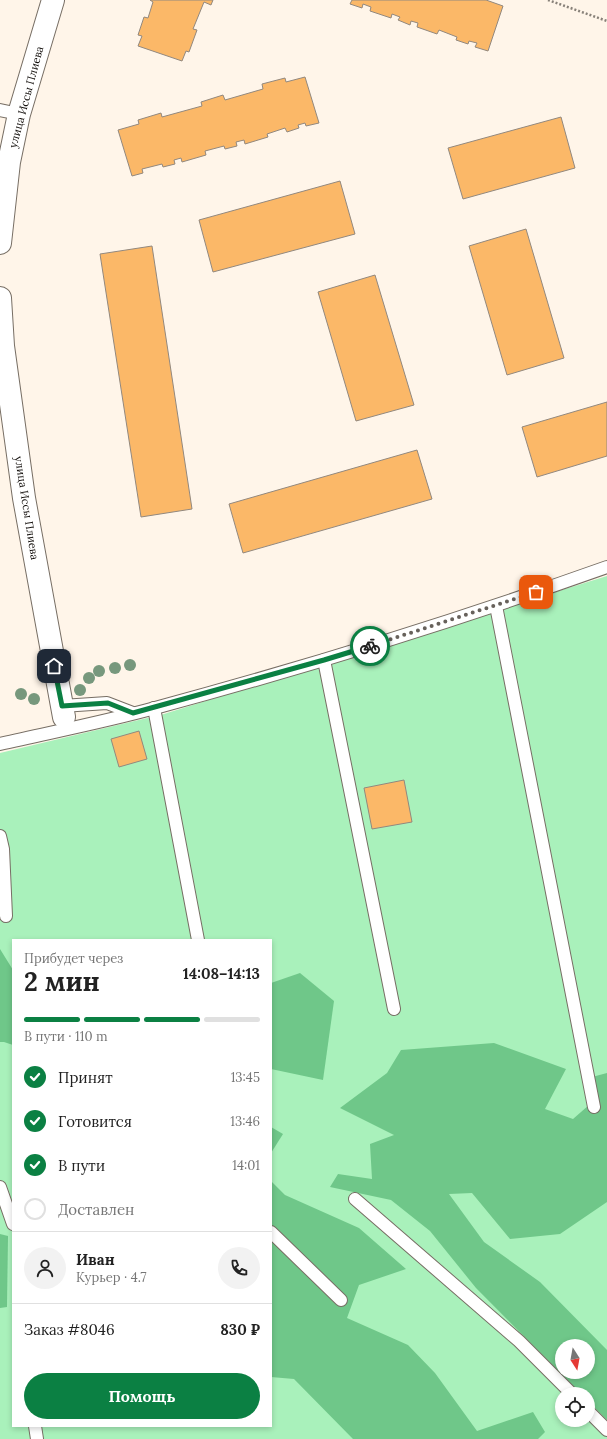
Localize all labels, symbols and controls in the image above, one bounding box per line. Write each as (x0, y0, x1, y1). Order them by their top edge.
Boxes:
street label: улица Иссы Плиева (6, 44, 46, 149)
street label: улица Иссы Плиева (12, 455, 42, 561)
pin (519, 575, 553, 609)
icon: bag (525, 581, 547, 603)
courier (350, 626, 390, 666)
icon: bike (359, 635, 381, 657)
pin (37, 649, 71, 683)
icon: home (43, 655, 65, 677)
text: Прибудет через (24, 950, 123, 967)
text: 14:08–14:13 (183, 964, 260, 983)
text: 2 мин (24, 965, 100, 998)
text: В пути · 110 m (24, 1028, 108, 1045)
icon: check (24, 1066, 46, 1088)
text: Принят (58, 1068, 113, 1087)
text: 13:45 (231, 1069, 260, 1086)
icon: check (24, 1110, 46, 1132)
text: Готовится (58, 1112, 132, 1131)
text: 13:46 (230, 1113, 260, 1130)
icon: check (24, 1154, 46, 1176)
text: В пути (58, 1156, 105, 1175)
text: 14:01 (232, 1157, 260, 1174)
text: Доставлен (58, 1200, 134, 1219)
button: person (24, 1247, 66, 1289)
button: phone (218, 1247, 260, 1289)
text: Иван (76, 1250, 115, 1269)
text: Курьер · 4.7 (76, 1269, 146, 1286)
text: Заказ #8046 (24, 1320, 115, 1339)
text: 830 ₽ (220, 1320, 260, 1339)
north arrow (555, 1339, 595, 1379)
map controls (555, 1339, 595, 1427)
button: Помощь (24, 1373, 260, 1419)
button: locate (555, 1387, 595, 1427)

